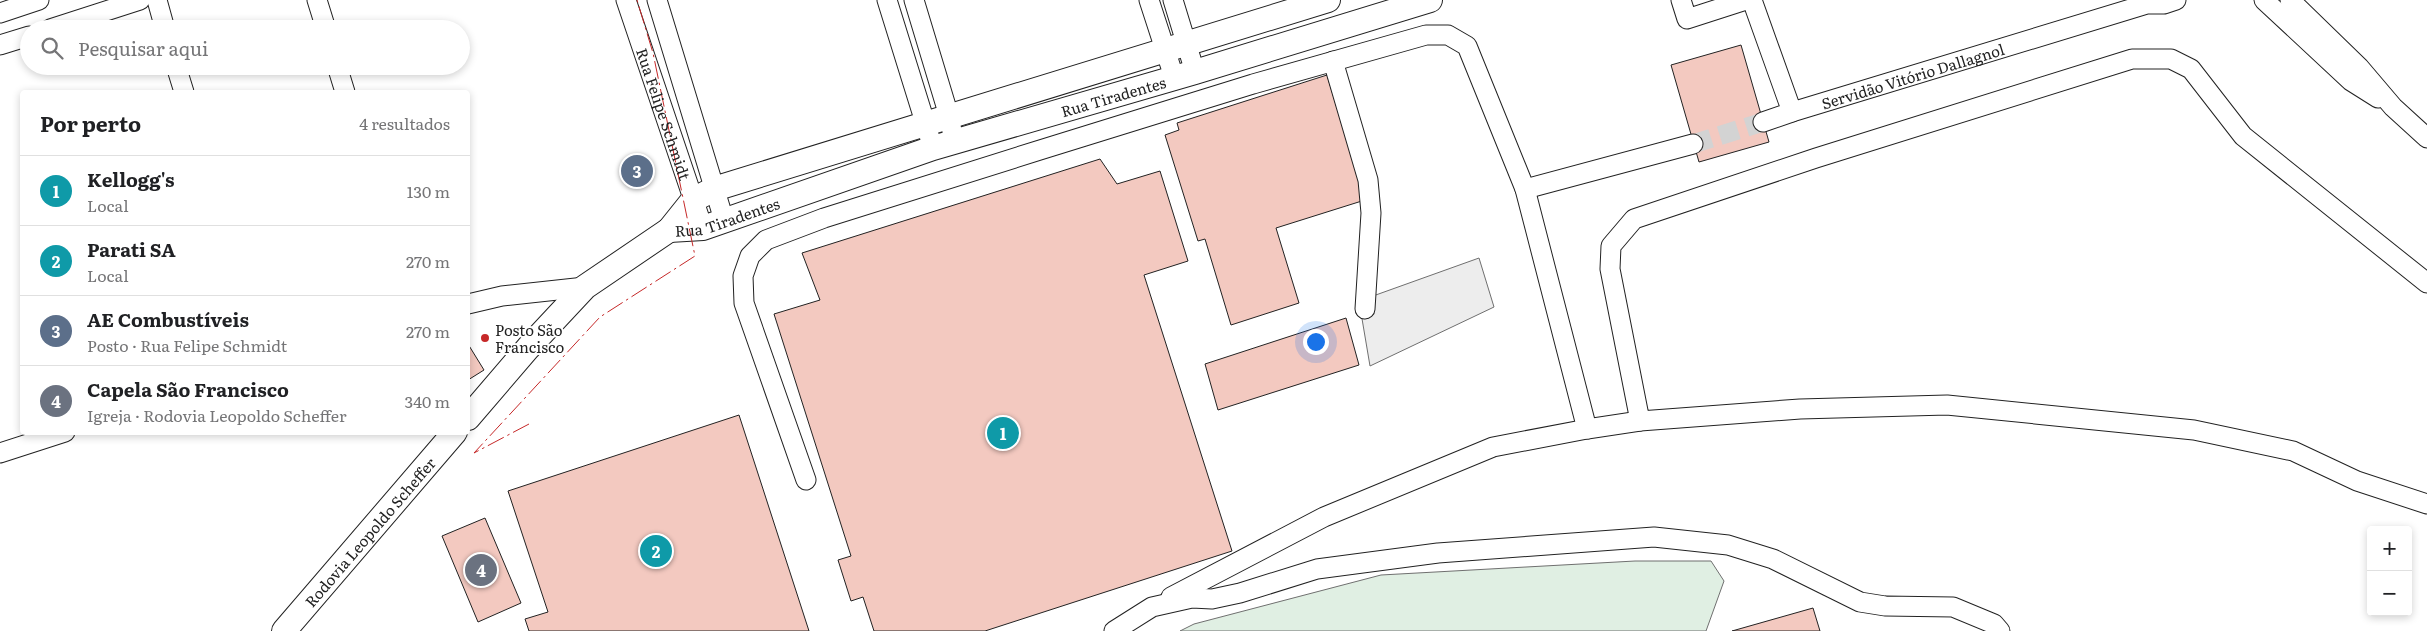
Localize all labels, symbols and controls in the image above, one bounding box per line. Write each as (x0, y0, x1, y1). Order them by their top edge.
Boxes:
search box (20, 20, 470, 75)
icon: search (38, 34, 66, 62)
text: Pesquisar aqui (78, 34, 208, 62)
street label: Servidão Vitório Dallagnol (1818, 37, 2007, 114)
street label: Rua Felipe Schmidt (631, 45, 697, 183)
street label: Rua Tiradentes (1058, 70, 1168, 122)
text: Por perto (40, 107, 141, 138)
text: 4 resultados (359, 111, 450, 135)
pin: 3 (621, 152, 653, 190)
text: Kellogg's (87, 165, 175, 193)
text: 1 (53, 179, 59, 203)
text: 130 m (407, 179, 450, 203)
street label: Rua Tiradentes (674, 191, 783, 241)
text: Local (87, 193, 129, 217)
text: Parati SA (87, 235, 176, 263)
text: 2 (52, 249, 60, 273)
text: 270 m (406, 249, 450, 273)
text: Local (87, 263, 129, 287)
text: AE Combustíveis (87, 305, 249, 333)
place label: Posto São Francisco (495, 318, 564, 358)
text: 3 (52, 319, 60, 343)
text: 270 m (406, 319, 450, 343)
your location (1303, 329, 1329, 355)
marker: Posto São Francisco (479, 332, 491, 344)
text: Posto · Rua Felipe Schmidt (87, 333, 287, 357)
text: Capela São Francisco (87, 375, 289, 403)
text: 4 (51, 389, 61, 413)
text: 340 m (405, 389, 450, 413)
text: Igreja · Rodovia Leopoldo Scheffer (87, 403, 347, 427)
pin: 1 (987, 414, 1019, 452)
street label: Rodovia Leopoldo Scheffer (298, 452, 440, 611)
map controls (2367, 526, 2412, 616)
button: + (2367, 526, 2412, 571)
pin: 2 (640, 532, 672, 570)
pin: 4 (465, 551, 497, 589)
button: − (2367, 571, 2412, 616)

